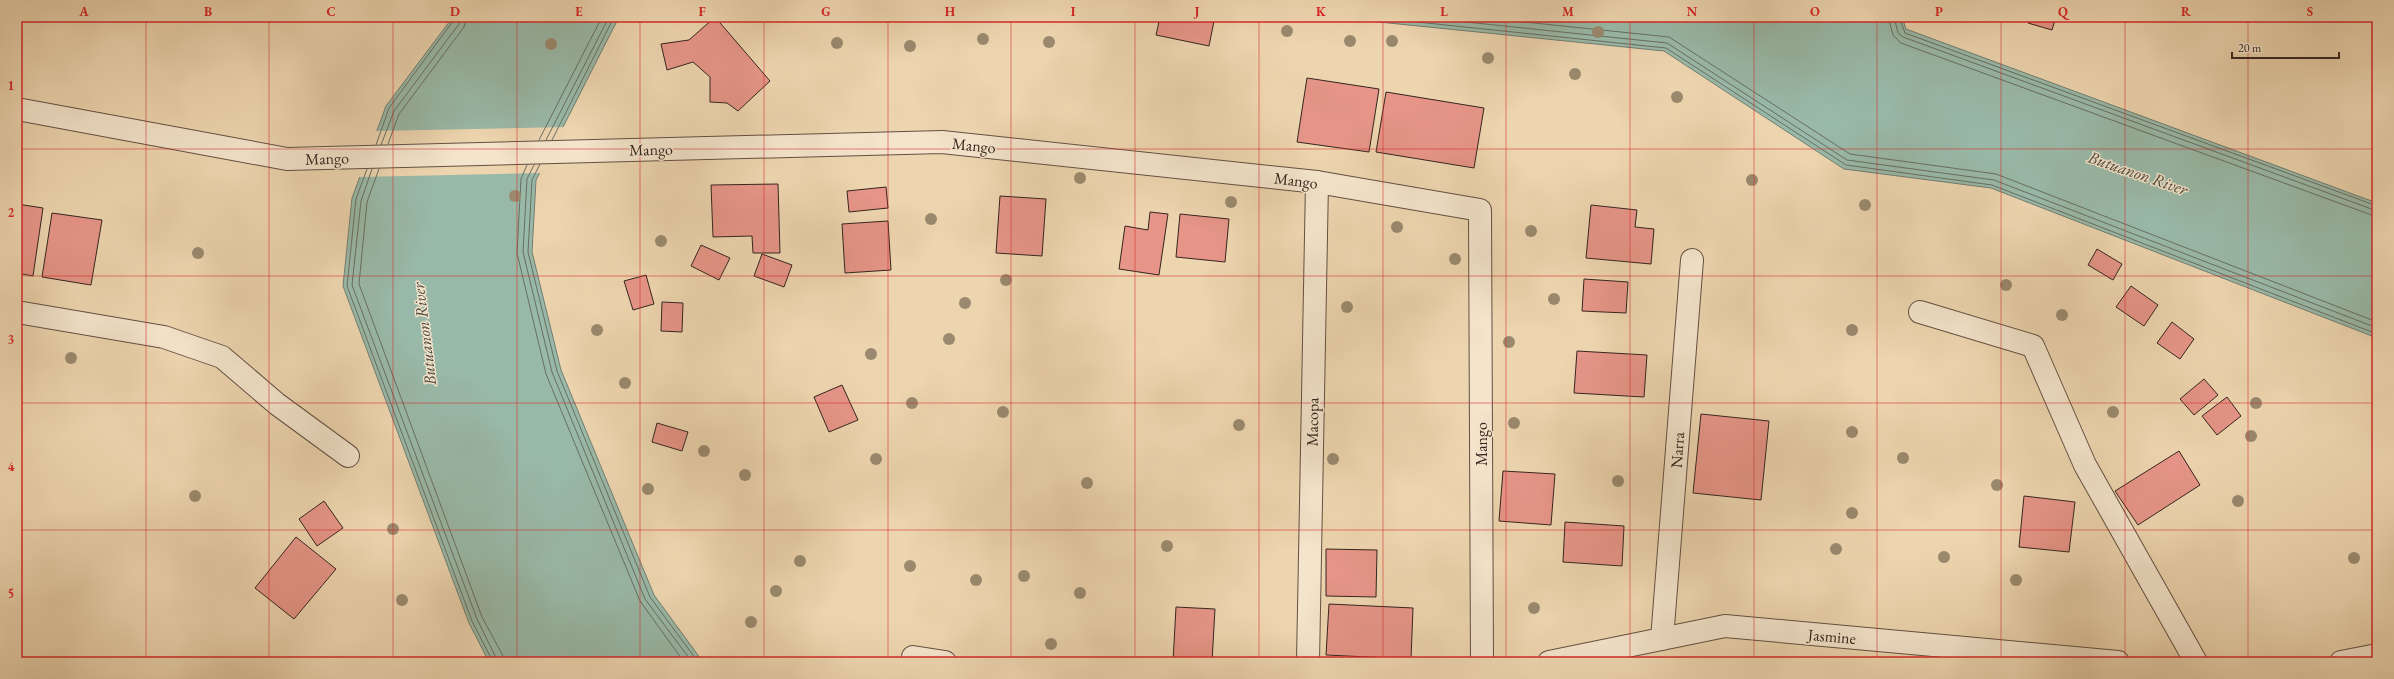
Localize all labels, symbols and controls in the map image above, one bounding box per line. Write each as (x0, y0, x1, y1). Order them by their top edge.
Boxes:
text: A (78, 3, 89, 20)
text: B (204, 3, 212, 20)
text: C (326, 3, 336, 20)
text: D (450, 3, 460, 20)
text: E (575, 3, 583, 20)
text: F (698, 3, 706, 20)
text: G (821, 3, 831, 20)
text: H (945, 3, 956, 20)
text: I (1071, 3, 1076, 20)
text: J (1193, 3, 1200, 20)
text: K (1316, 3, 1327, 20)
text: L (1440, 3, 1448, 20)
text: M (1562, 3, 1574, 20)
text: N (1687, 3, 1698, 20)
text: O (1810, 3, 1820, 20)
text: P (1935, 3, 1943, 20)
text: Q (2058, 3, 2070, 20)
text: R (2181, 3, 2191, 20)
text: S (2307, 3, 2313, 20)
scale bar (2232, 34, 2339, 60)
text: 20 m (2238, 40, 2262, 56)
text: 1 (8, 77, 15, 94)
street label: Mango (951, 133, 997, 158)
street label: Mango (629, 139, 673, 160)
water label: Butuanon River (2084, 145, 2192, 201)
street label: Mango (305, 147, 349, 170)
street label: Mango (1273, 167, 1319, 194)
text: 2 (8, 204, 15, 221)
water label: Butuanon River (407, 280, 441, 388)
text: 3 (8, 331, 15, 348)
street label: Macopa (1302, 397, 1323, 447)
street label: Mango (1471, 422, 1492, 466)
street label: Narra (1666, 431, 1689, 469)
text: 4 (8, 458, 15, 475)
text: 5 (8, 585, 14, 602)
street label: Jasmine (1805, 624, 1857, 649)

